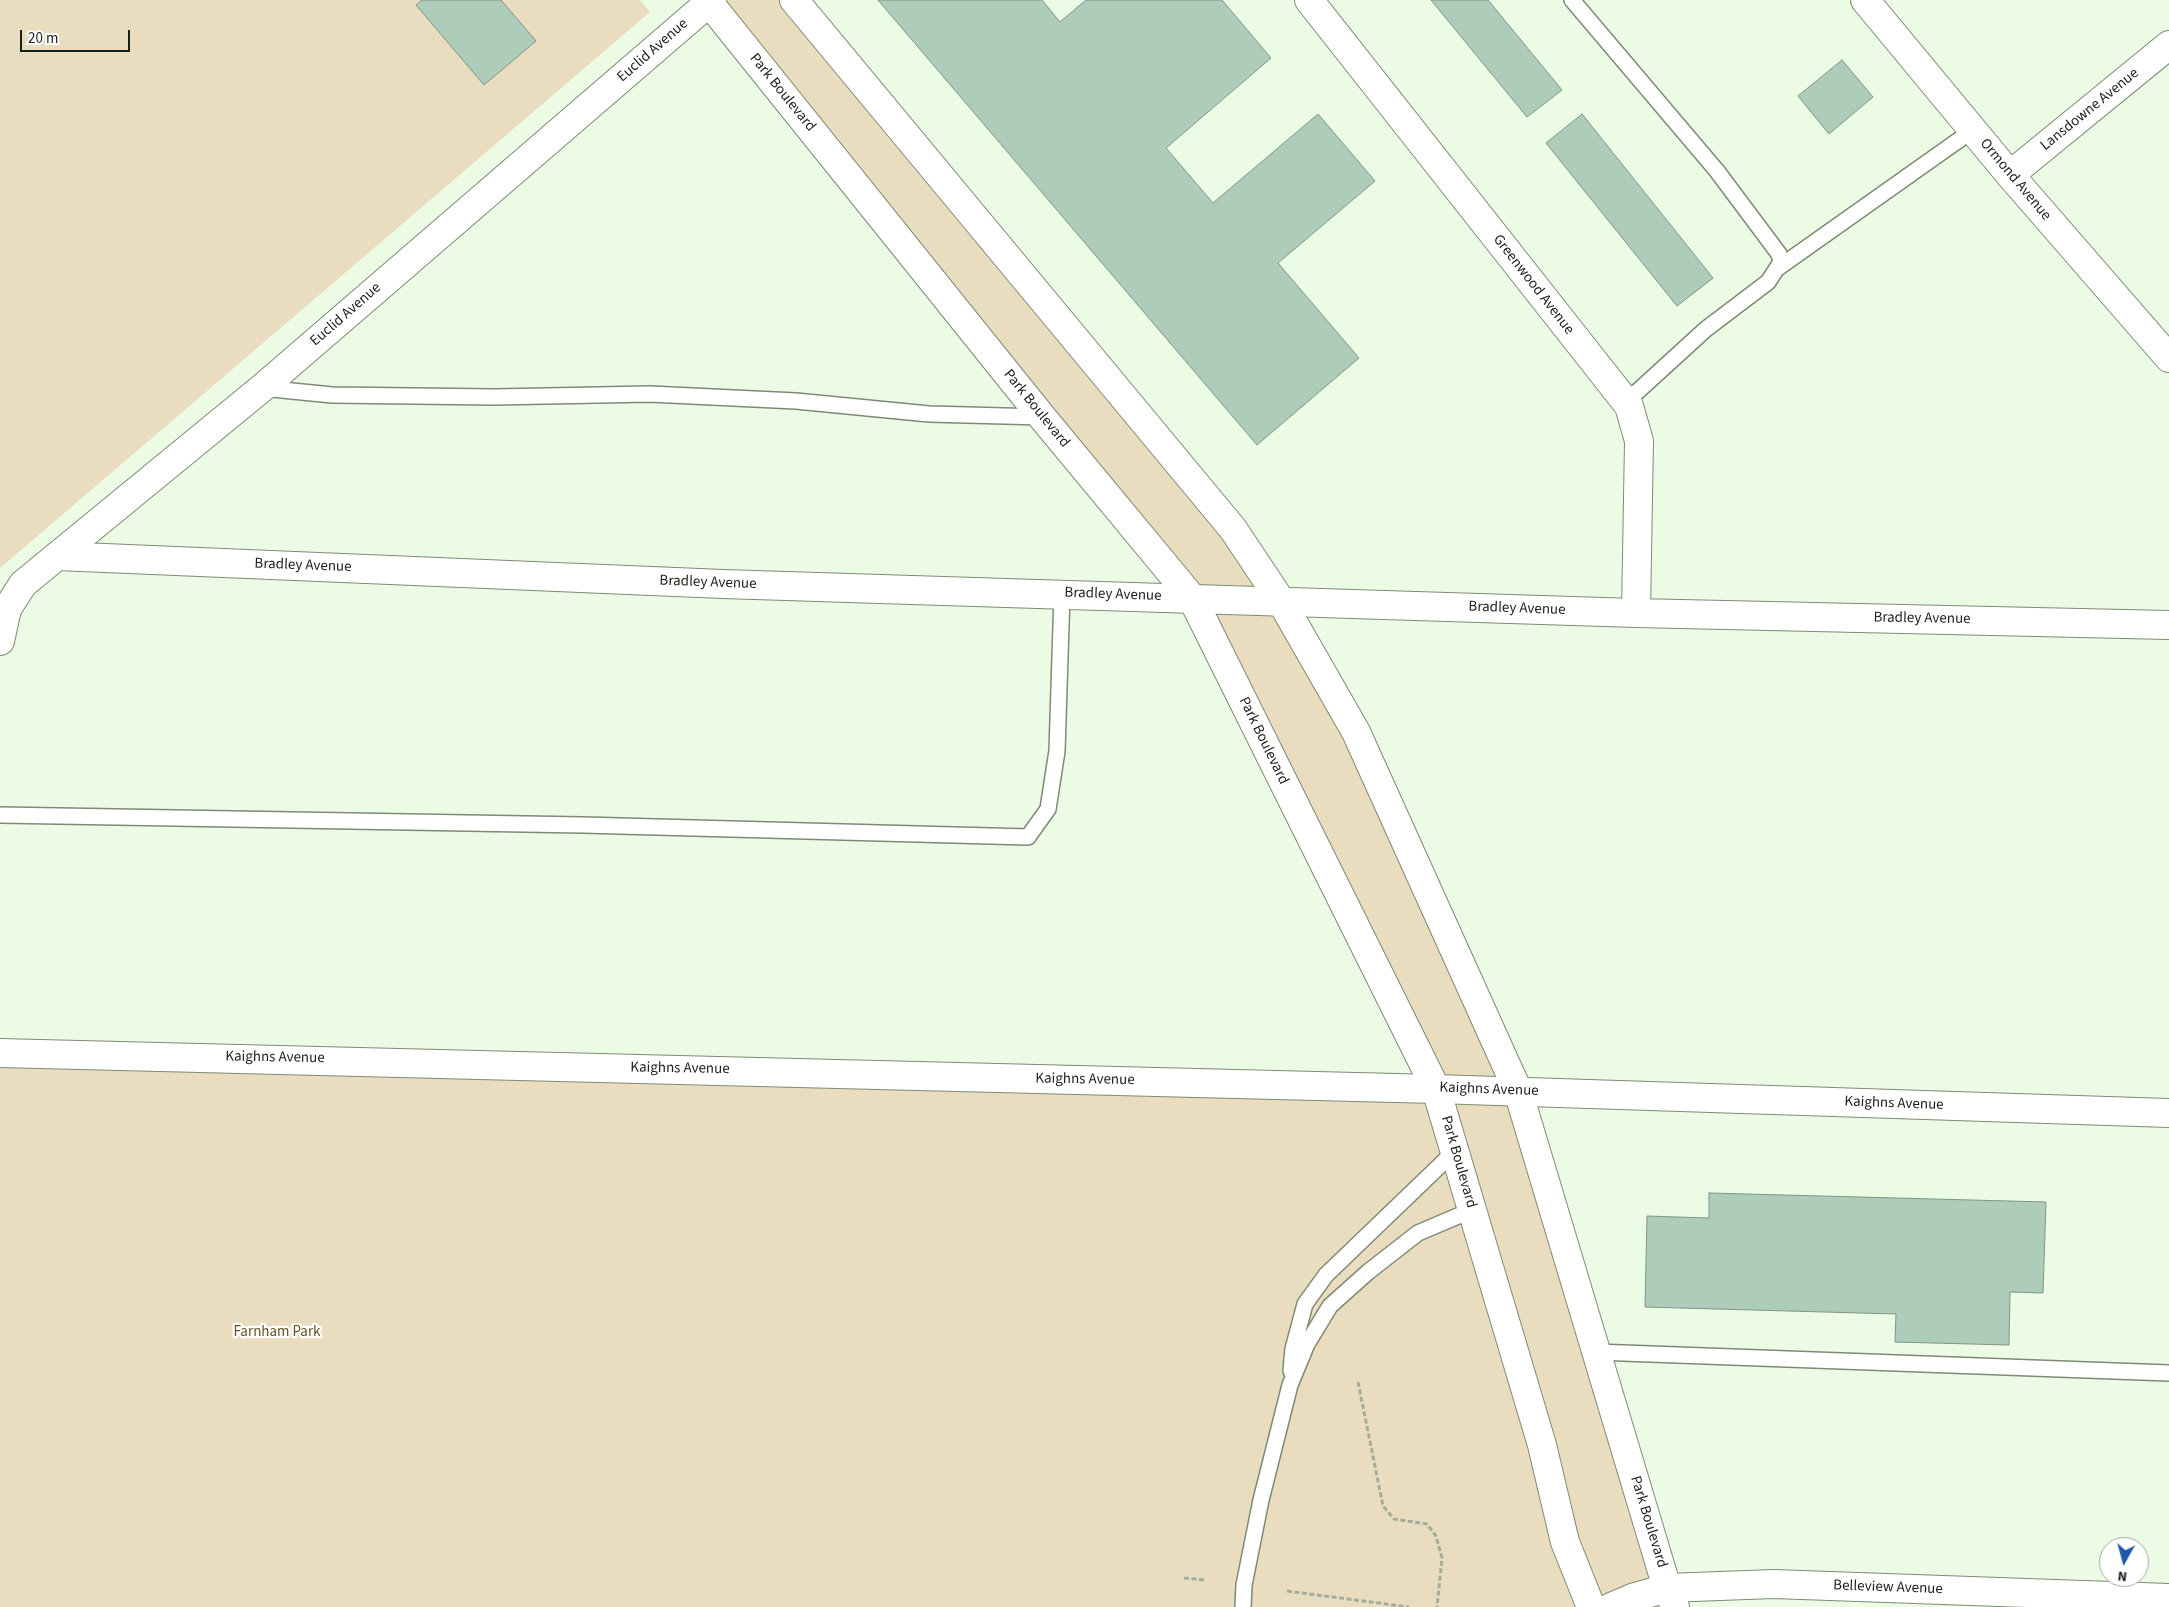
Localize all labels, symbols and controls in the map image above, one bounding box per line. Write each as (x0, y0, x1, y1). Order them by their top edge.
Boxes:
street label: Euclid Avenue (614, 15, 692, 87)
scale bar (22, 20, 132, 52)
text: 20 m (28, 28, 58, 49)
street label: Park Boulevard (745, 50, 819, 136)
street label: Lansdowne Avenue (2037, 65, 2143, 155)
street label: Ormond Avenue (1975, 135, 2055, 225)
street label: Greenwood Avenue (1488, 231, 1578, 339)
street label: Euclid Avenue (307, 279, 385, 351)
street label: Park Boulevard (999, 366, 1073, 452)
street label: Bradley Avenue (254, 555, 352, 577)
street label: Bradley Avenue (659, 572, 757, 594)
street label: Bradley Avenue (1064, 584, 1162, 606)
street label: Bradley Avenue (1468, 598, 1566, 620)
street label: Bradley Avenue (1873, 609, 1971, 629)
street label: Park Boulevard (1234, 694, 1292, 788)
street label: Kaighns Avenue (225, 1048, 325, 1068)
street label: Kaighns Avenue (630, 1059, 730, 1079)
street label: Kaighns Avenue (1035, 1070, 1135, 1090)
street label: Kaighns Avenue (1439, 1079, 1539, 1101)
street label: Kaighns Avenue (1844, 1093, 1944, 1115)
street label: Park Boulevard (1436, 1114, 1480, 1210)
park label: Farnham Park (233, 1324, 321, 1342)
street label: Park Boulevard (1625, 1474, 1671, 1570)
north arrow (2099, 1537, 2149, 1587)
text: N (2116, 1565, 2128, 1586)
street label: Belleview Avenue (1833, 1577, 1943, 1599)

